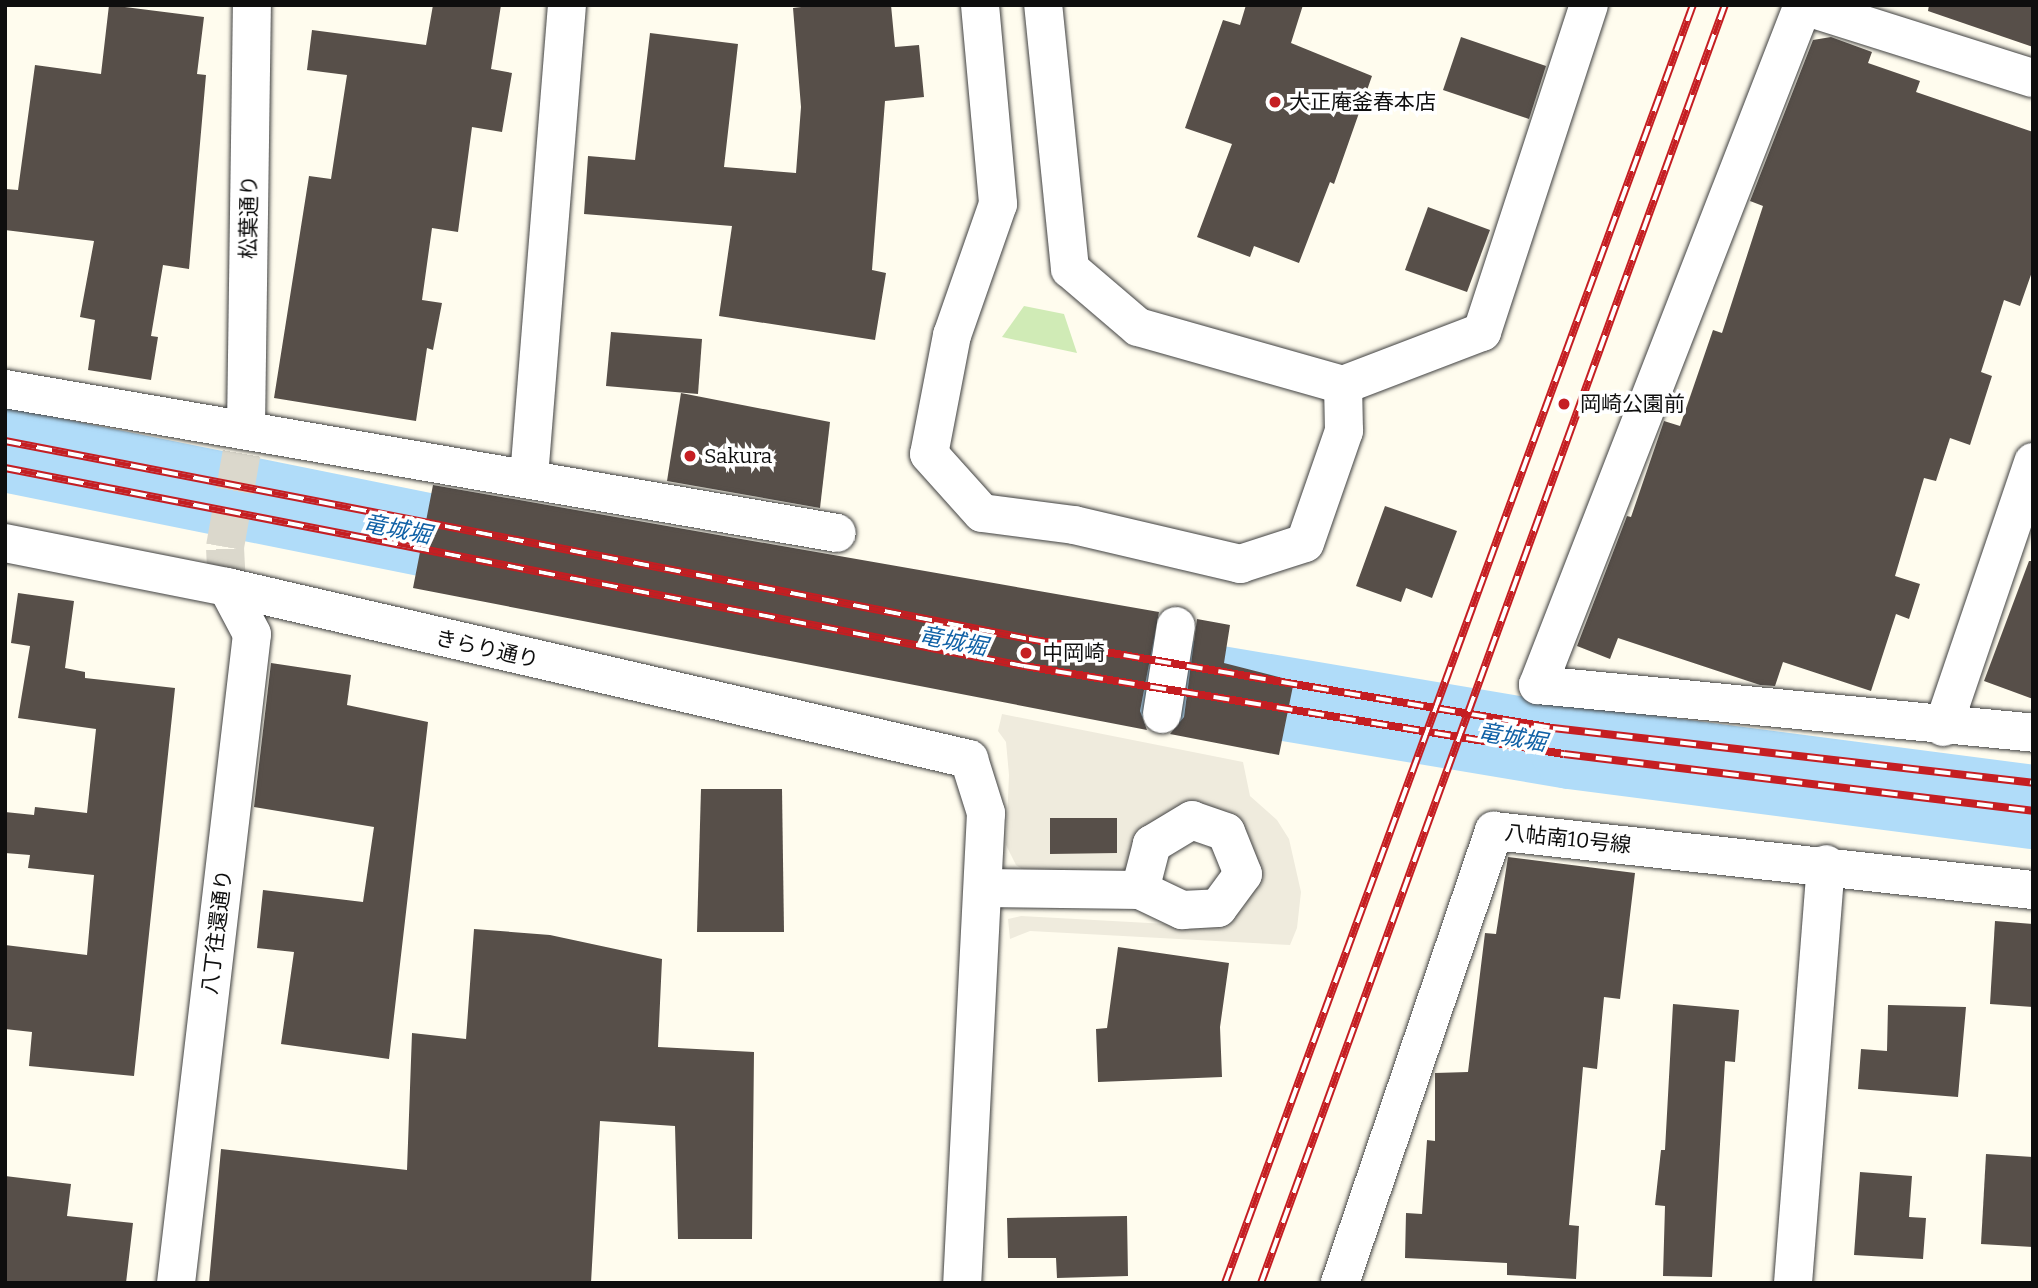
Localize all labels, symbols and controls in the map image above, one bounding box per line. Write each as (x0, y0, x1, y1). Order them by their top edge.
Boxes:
place label: 大正庵釜春本店 (1289, 89, 1436, 115)
marker: 大正庵釜春本店 (1267, 94, 1283, 110)
street label: 松葉通り (236, 175, 262, 259)
place label: 岡崎公園前 (1580, 391, 1685, 417)
marker: 岡崎公園前 (1554, 394, 1574, 414)
place label: Sakura (704, 443, 772, 469)
marker: Sakura (682, 448, 698, 464)
water label: 竜城堀 (361, 509, 433, 549)
water label: 竜城堀 (917, 621, 989, 661)
street label: きらり通り (433, 625, 541, 673)
place label: 中岡崎 (1042, 640, 1105, 666)
marker: 中岡崎 (1016, 643, 1036, 663)
water label: 竜城堀 (1476, 717, 1548, 757)
street label: 八帖南10号線 (1504, 820, 1632, 858)
street label: 八丁往還通り (197, 868, 237, 996)

